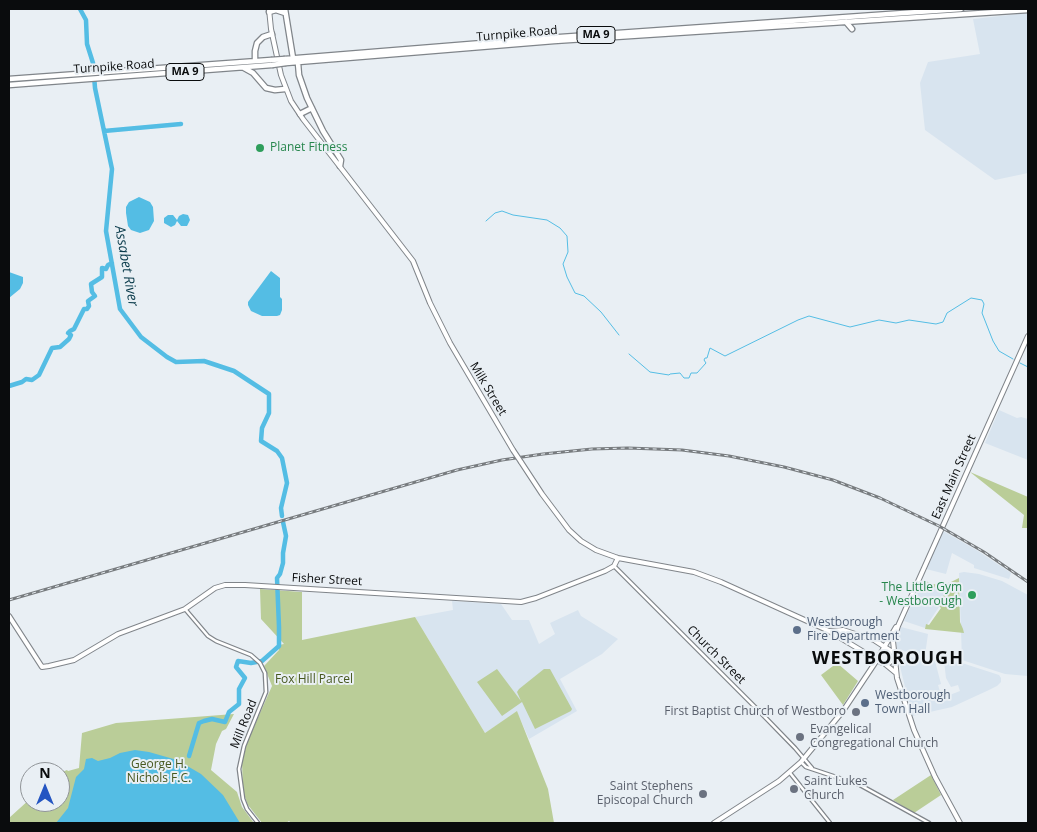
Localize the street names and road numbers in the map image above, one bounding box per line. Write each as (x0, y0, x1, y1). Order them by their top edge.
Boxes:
street label: Turnpike Road (476, 23, 558, 45)
road number: MA 9 (577, 26, 615, 44)
street label: Turnpike Road (73, 57, 155, 77)
road number: MA 9 (166, 64, 204, 80)
street label: Milk Street (466, 360, 510, 418)
street label: East Main Street (929, 433, 979, 521)
street label: Fisher Street (291, 571, 363, 589)
street label: Church Street (684, 623, 748, 687)
street label: Mill Road (228, 697, 260, 751)

